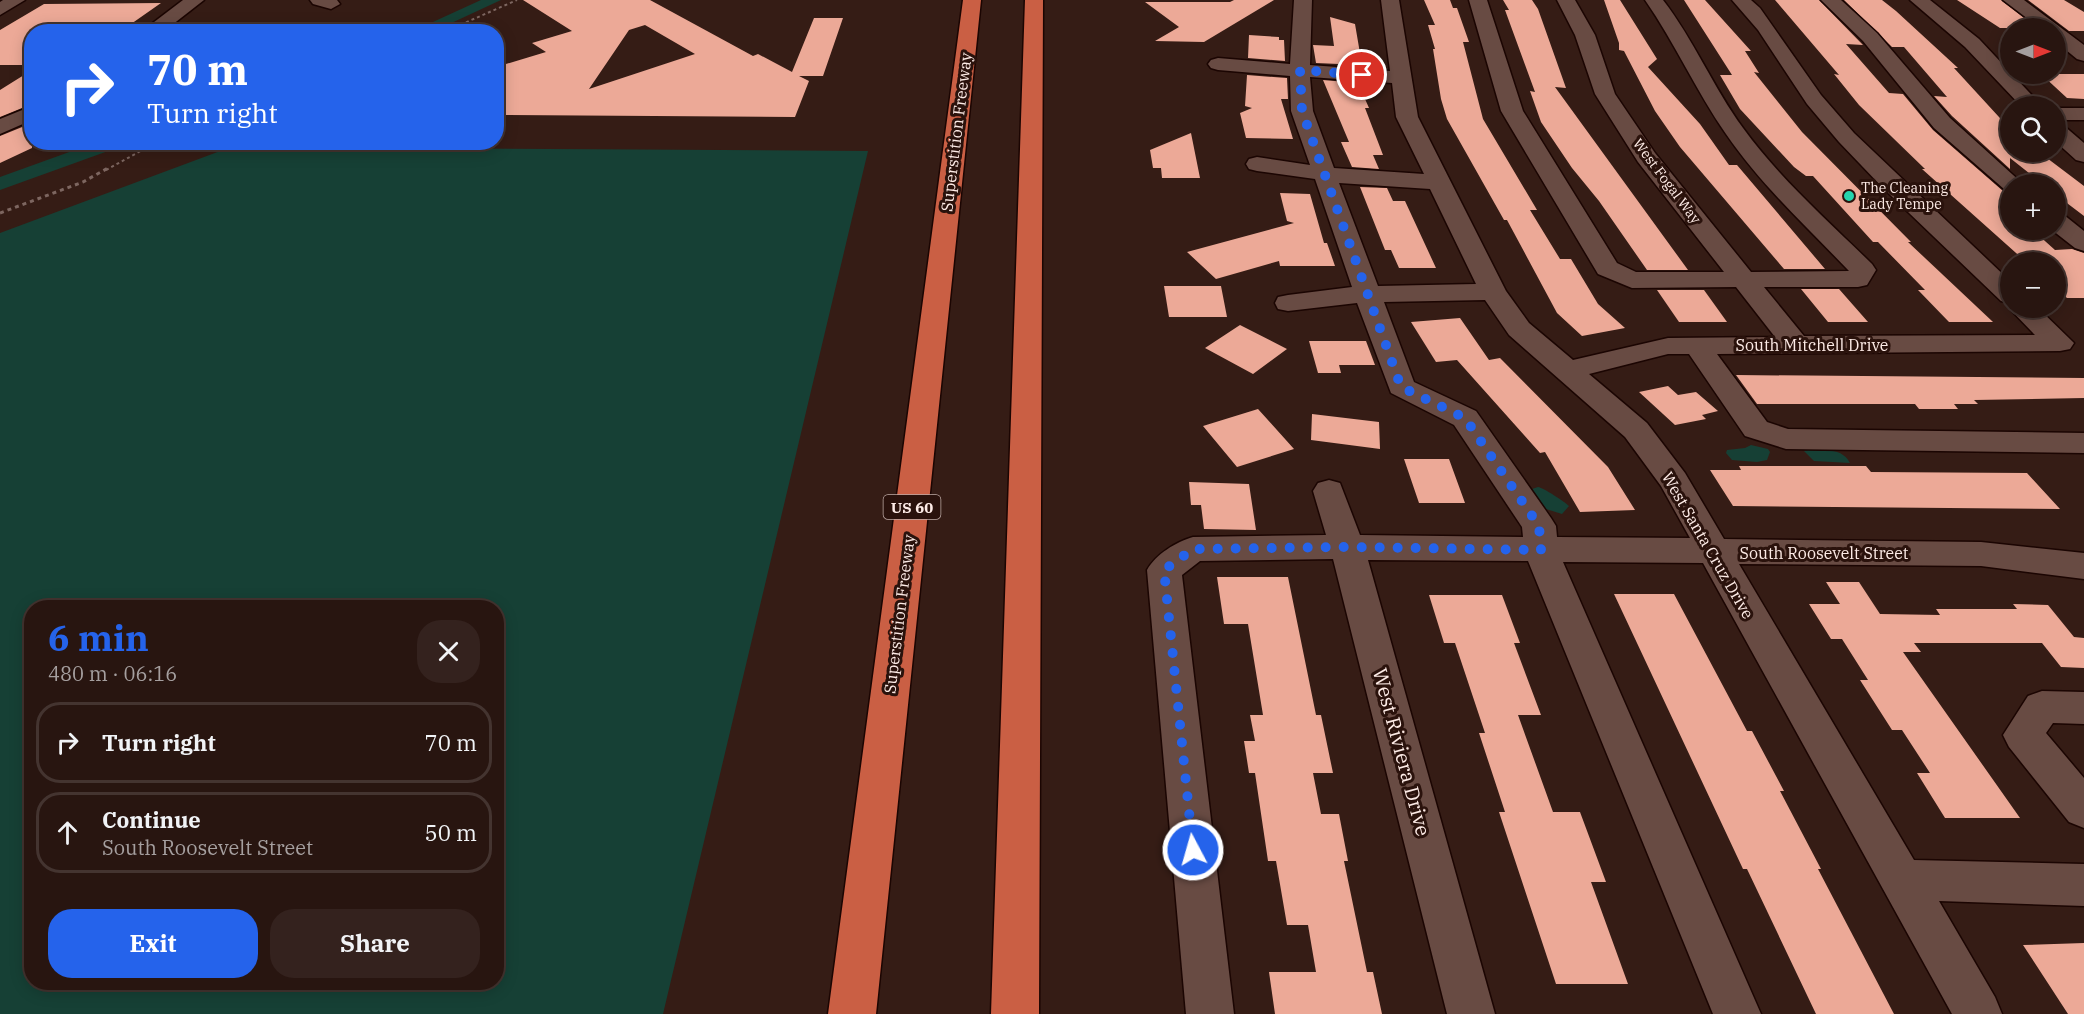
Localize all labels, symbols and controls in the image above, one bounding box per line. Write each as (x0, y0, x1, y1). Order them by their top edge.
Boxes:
north arrow (2000, 18, 2066, 84)
map controls (2000, 18, 2066, 318)
text: 70 m (147, 42, 248, 97)
icon: right (48, 48, 126, 126)
pin (1336, 49, 1387, 100)
street label: Superstition Freeway (936, 51, 976, 213)
icon: arrive (1345, 58, 1378, 91)
text: Turn right (147, 95, 278, 130)
button: search (2000, 96, 2066, 162)
street label: West Fogal Way (1629, 135, 1705, 227)
button: + (2000, 174, 2066, 240)
place label: The Cleaning Lady Tempe (1861, 179, 1948, 213)
marker: The Cleaning Lady Tempe (1842, 189, 1856, 203)
button: − (2000, 252, 2066, 318)
street label: South Mitchell Drive (1736, 335, 1888, 355)
street label: West Santa Cruz Drive (1658, 468, 1758, 622)
road number: US 60 (884, 495, 940, 519)
street label: Superstition Freeway (879, 533, 919, 695)
street label: South Roosevelt Street (1740, 543, 1909, 563)
text: 6 min (48, 614, 149, 661)
button: close (417, 620, 480, 683)
text: 480 m · 06:16 (48, 660, 177, 687)
street label: West Riviera Drive (1367, 665, 1437, 839)
icon: right (51, 726, 84, 759)
text: Turn right (102, 728, 216, 757)
text: 70 m (425, 728, 477, 757)
text: Continue (102, 805, 201, 834)
icon: ahead (51, 816, 84, 849)
text: 50 m (425, 818, 477, 847)
position arrow (1161, 818, 1225, 882)
text: South Roosevelt Street (102, 834, 313, 861)
button: Exit (48, 909, 258, 978)
button: Share (270, 909, 480, 978)

